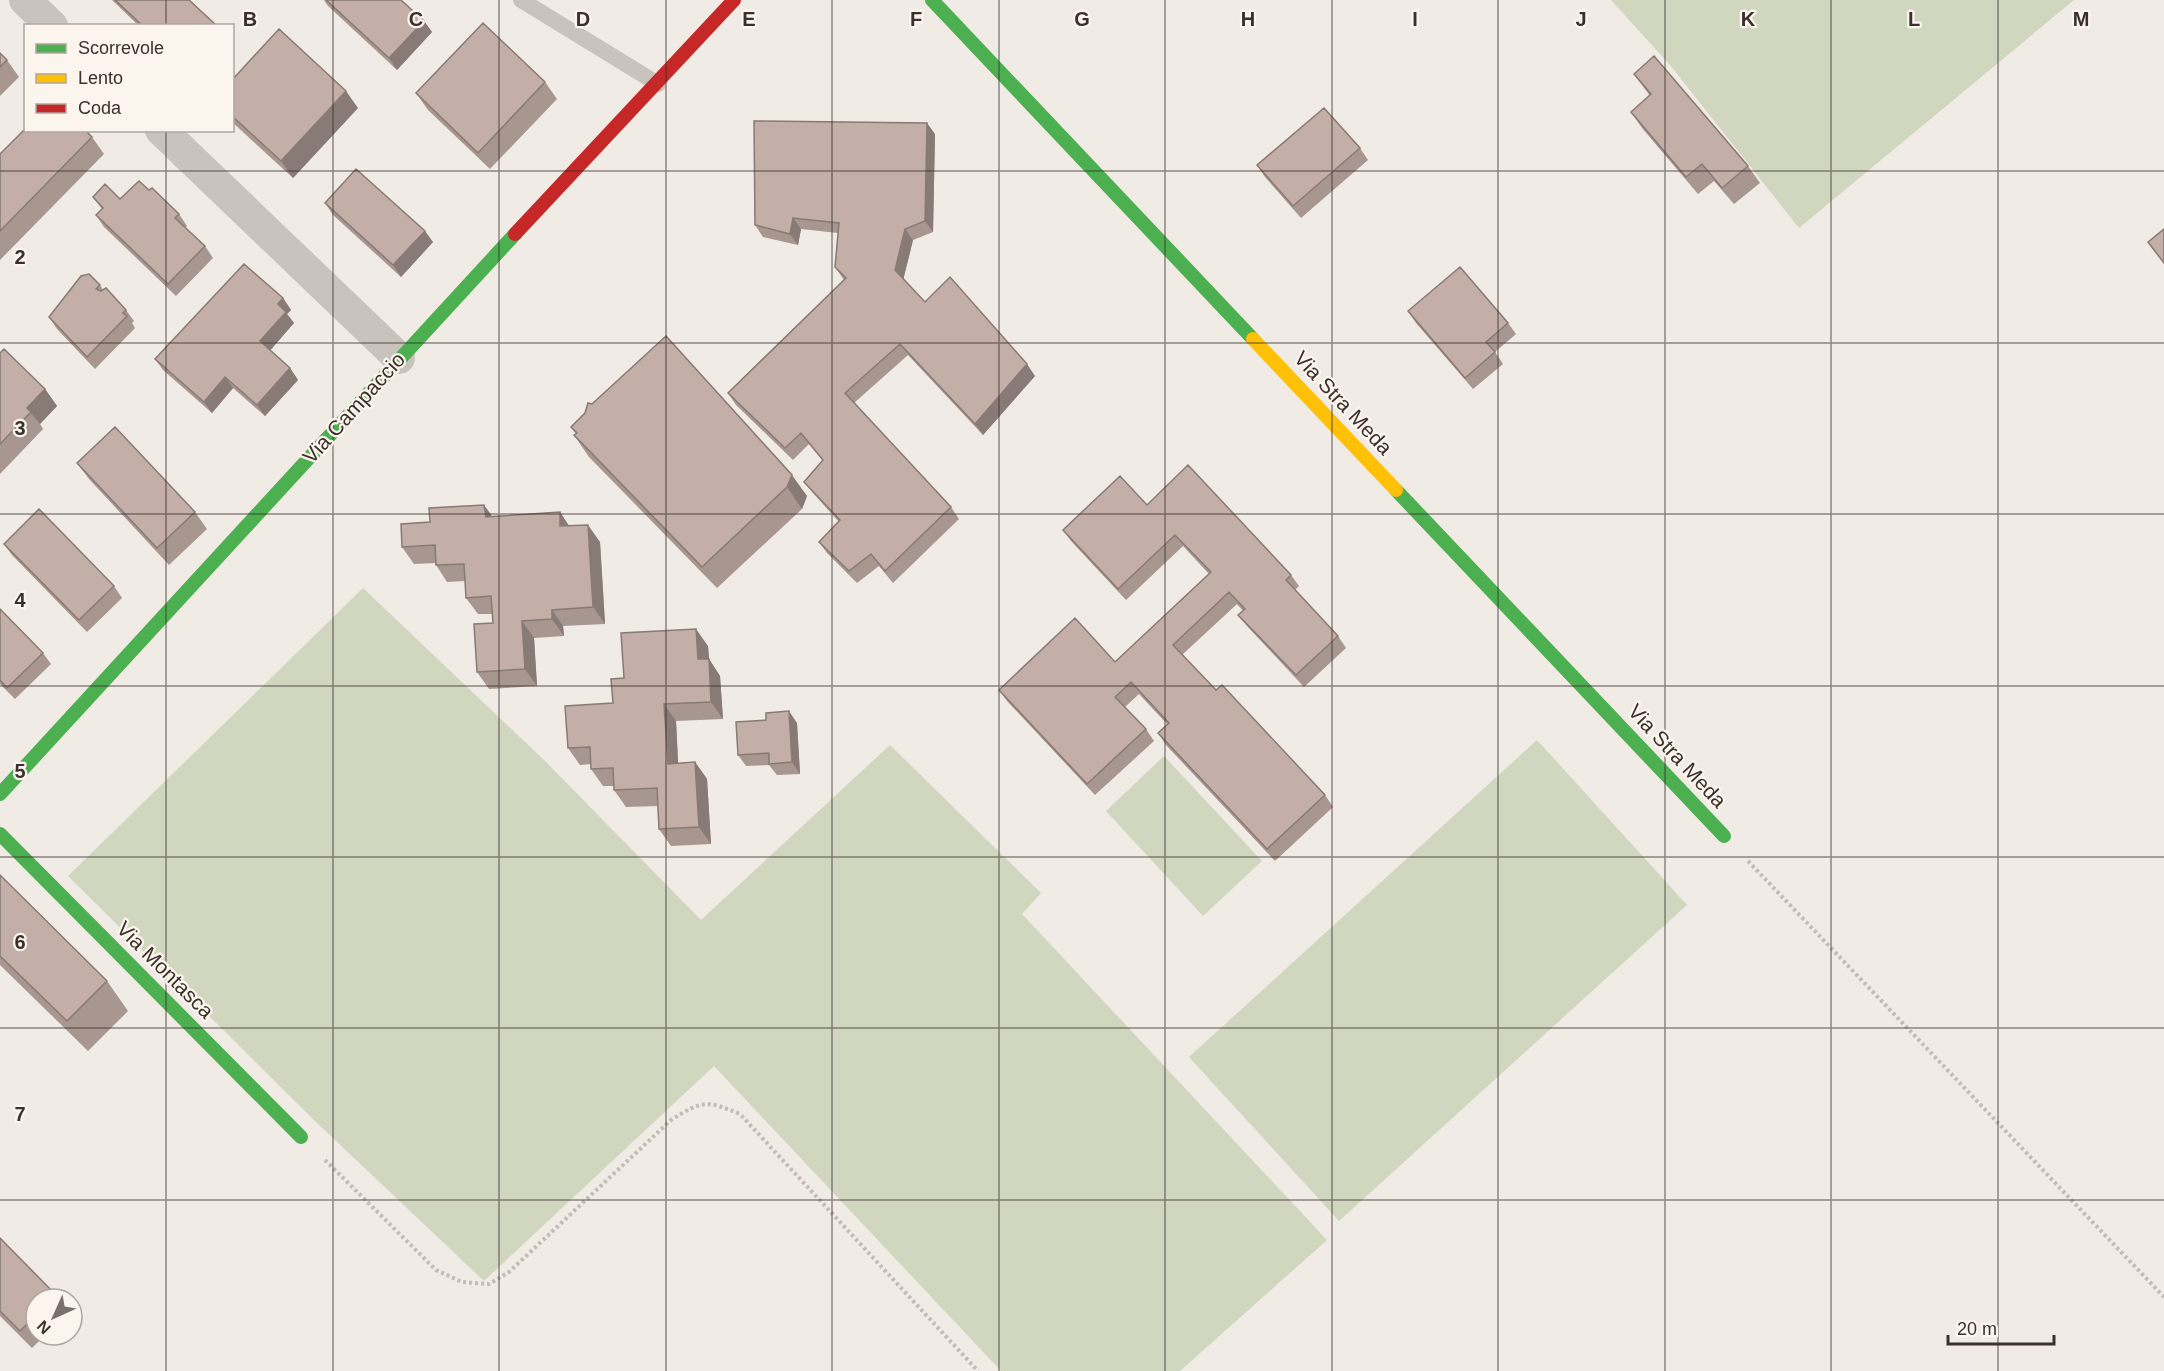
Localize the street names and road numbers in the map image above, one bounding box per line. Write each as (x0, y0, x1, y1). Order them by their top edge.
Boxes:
street label: Via Stra Meda (1290, 346, 1397, 459)
street label: Via Campaccio (298, 348, 409, 468)
street label: Via Stra Meda (1624, 699, 1731, 812)
street label: Via Montasca (112, 917, 219, 1023)

